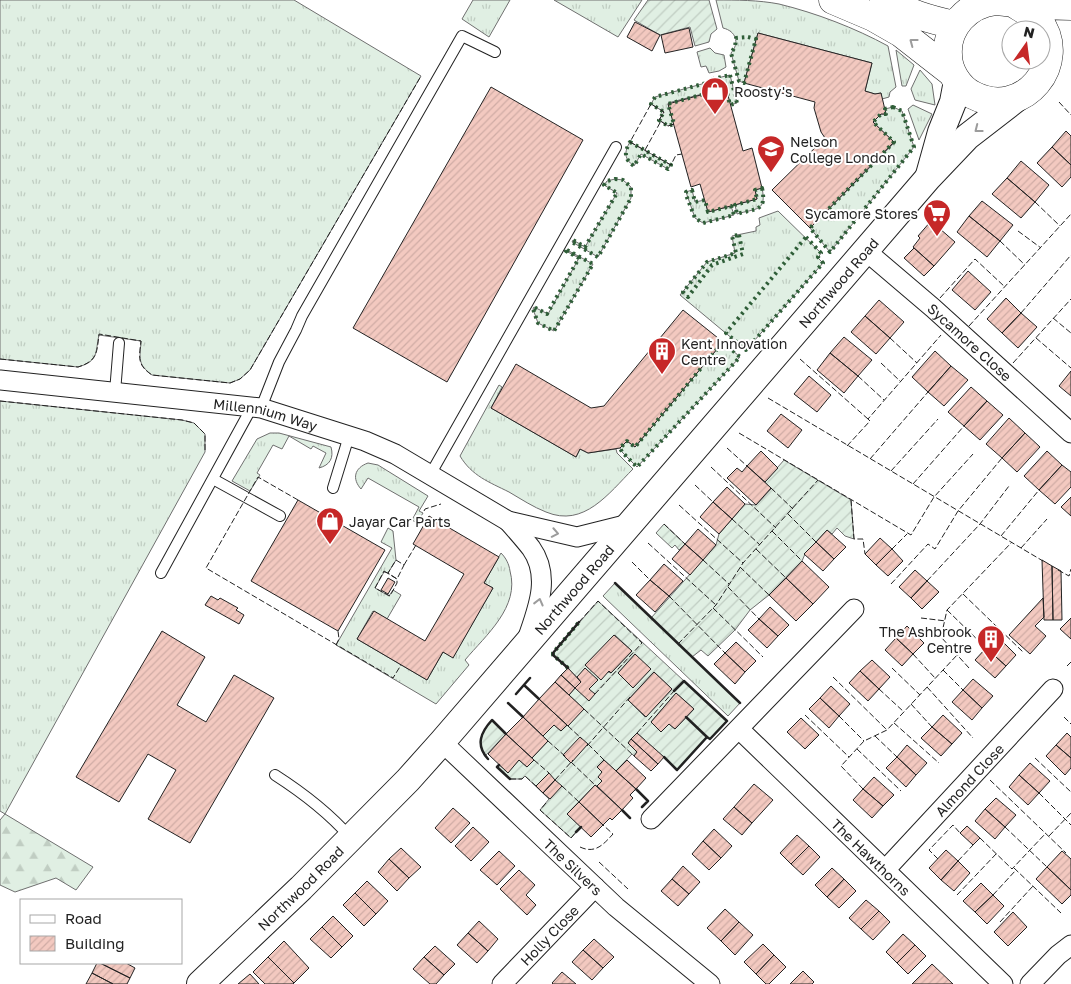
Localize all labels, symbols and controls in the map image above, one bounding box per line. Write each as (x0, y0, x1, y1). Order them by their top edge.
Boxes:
north arrow (1001, 20, 1051, 70)
text: N (1022, 22, 1036, 41)
one-way arrow (909, 39, 919, 48)
shop icon: Roosty's (700, 76, 730, 115)
place label: Roosty's (734, 83, 792, 100)
one-way arrow (975, 124, 984, 132)
place label: Nelson College London (790, 133, 896, 166)
school or university icon: Nelson College London (756, 134, 786, 173)
supermarket icon: Sycamore Stores (922, 198, 952, 237)
place label: Sycamore Stores (805, 205, 918, 222)
street label: Northwood Road (795, 234, 881, 331)
street label: Sycamore Close (925, 299, 1016, 384)
place label: Kent Innovation Centre (681, 335, 787, 368)
building icon: Kent Innovation Centre (647, 336, 677, 375)
street label: Millennium Way (213, 394, 320, 434)
shop icon: Jayar Car Parts (315, 506, 345, 545)
place label: Jayar Car Parts (349, 513, 451, 530)
one-way arrow (551, 527, 560, 538)
street label: Northwood Road (530, 541, 617, 638)
one-way arrow (533, 597, 544, 606)
place label: The Ashbrook Centre (879, 623, 972, 656)
building icon: The Ashbrook Centre (976, 624, 1006, 663)
street label: Almond Close (931, 740, 1007, 819)
street label: The Hawthorns (828, 815, 914, 899)
street label: The Silvers (540, 835, 606, 898)
street label: Northwood Road (254, 842, 347, 933)
legend (20, 899, 182, 964)
street label: Holly Close (516, 901, 582, 969)
text: Road (65, 909, 102, 927)
text: Building (65, 934, 125, 952)

